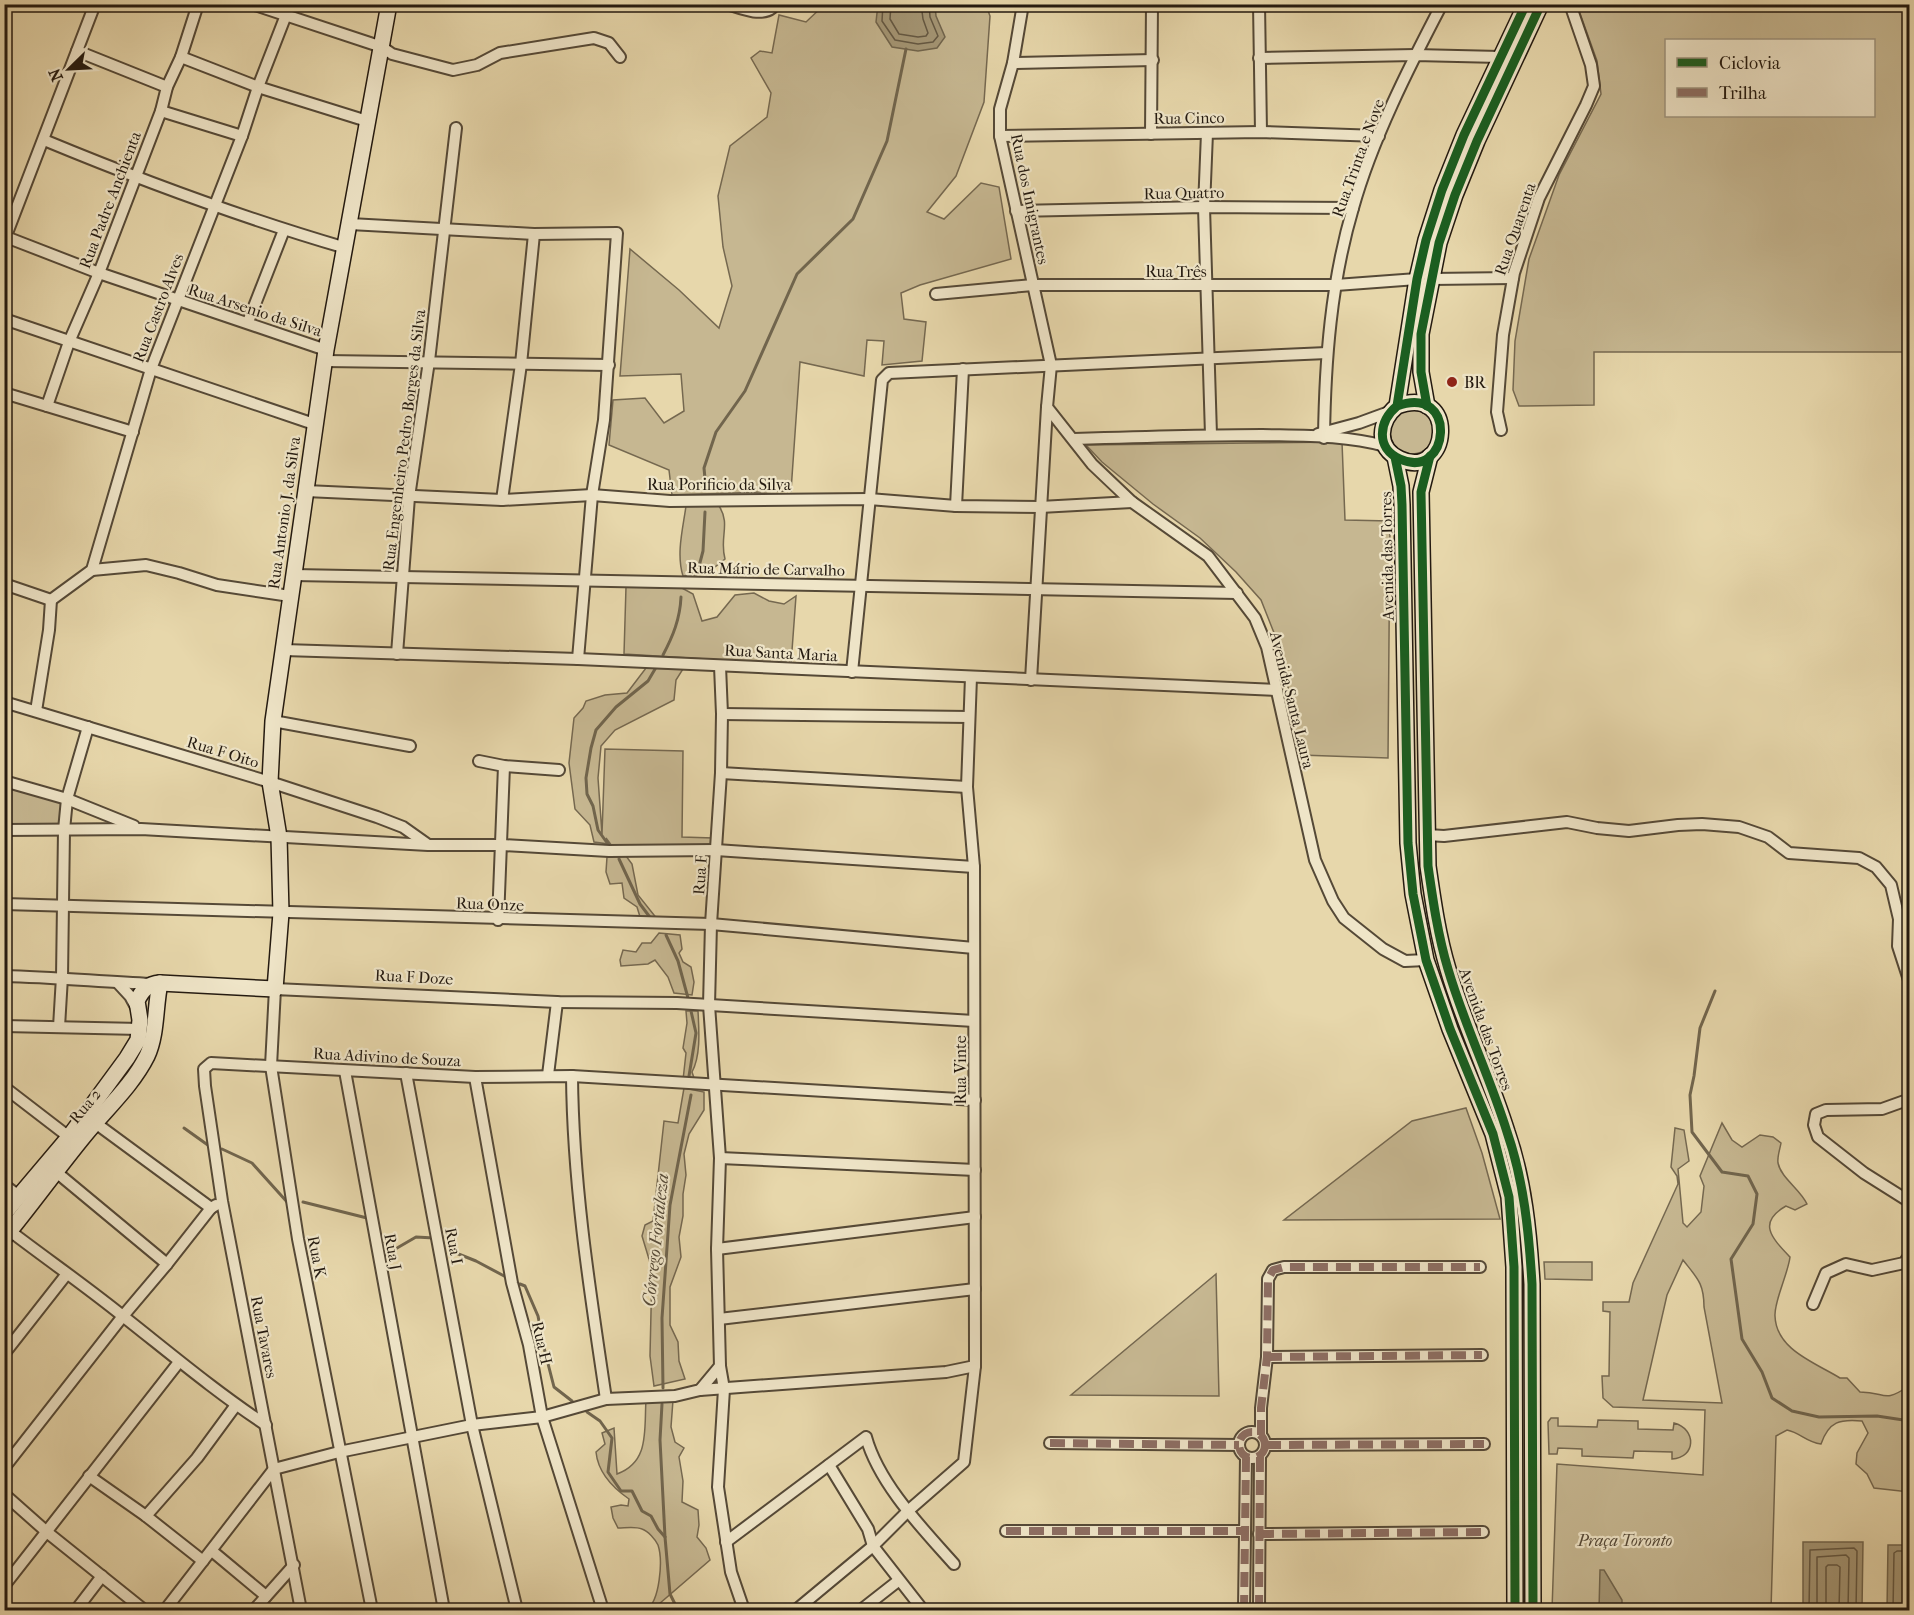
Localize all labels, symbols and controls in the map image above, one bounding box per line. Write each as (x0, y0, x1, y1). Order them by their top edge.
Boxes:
north arrow (39, 39, 99, 99)
legend (1665, 39, 1875, 117)
text: Ciclovia (1719, 53, 1781, 74)
text: N (44, 65, 67, 84)
text: Trilha (1719, 83, 1767, 104)
street label: Rua Trinta e Nove (1328, 96, 1388, 220)
street label: Rua Cinco (1153, 108, 1225, 128)
street label: Rua Padre Anchienta (75, 128, 145, 271)
street label: Rua dos Imigrantes (1007, 132, 1053, 266)
street label: Rua Quarenta (1490, 180, 1540, 278)
street label: Rua Quatro (1144, 183, 1224, 203)
street label: Rua Castro Alves (128, 251, 188, 365)
street label: Rua Três (1145, 262, 1207, 281)
street label: Rua Arsenio da Silva (186, 279, 325, 341)
street label: Rua Engenheiro Pedro Borges da Silva (379, 308, 430, 572)
place label: BR (1464, 373, 1487, 392)
marker: BR (1445, 375, 1459, 389)
street label: Rua Antonio J. da Silva (264, 435, 304, 591)
street label: Rua Porificio da Silva (647, 475, 792, 494)
street label: Avenida das Torres (1376, 491, 1398, 622)
street label: Rua Mário de Carvalho (687, 558, 845, 580)
street label: Avenida Santa Laura (1266, 628, 1318, 771)
street label: Rua Santa Maria (724, 641, 839, 665)
street label: Rua F Oito (185, 732, 261, 772)
street label: Rua F (689, 854, 711, 896)
street label: Rua Onze (456, 893, 524, 915)
street label: Avenida das Torres (1455, 964, 1517, 1093)
street label: Rua F Doze (374, 965, 454, 989)
street label: Rua Vinte (951, 1035, 970, 1105)
street label: Rua Adivino de Souza (313, 1044, 462, 1070)
street label: Rua 2 (65, 1085, 105, 1127)
water label: Córrego Fortaleza (639, 1172, 673, 1308)
street label: Rua I (441, 1226, 467, 1266)
street label: Rua J (380, 1232, 406, 1272)
street label: Rua K (304, 1234, 331, 1281)
street label: Rua Tavares (247, 1294, 281, 1380)
street label: Rua H (528, 1319, 556, 1367)
park label: Praça Toronto (1577, 1531, 1673, 1550)

